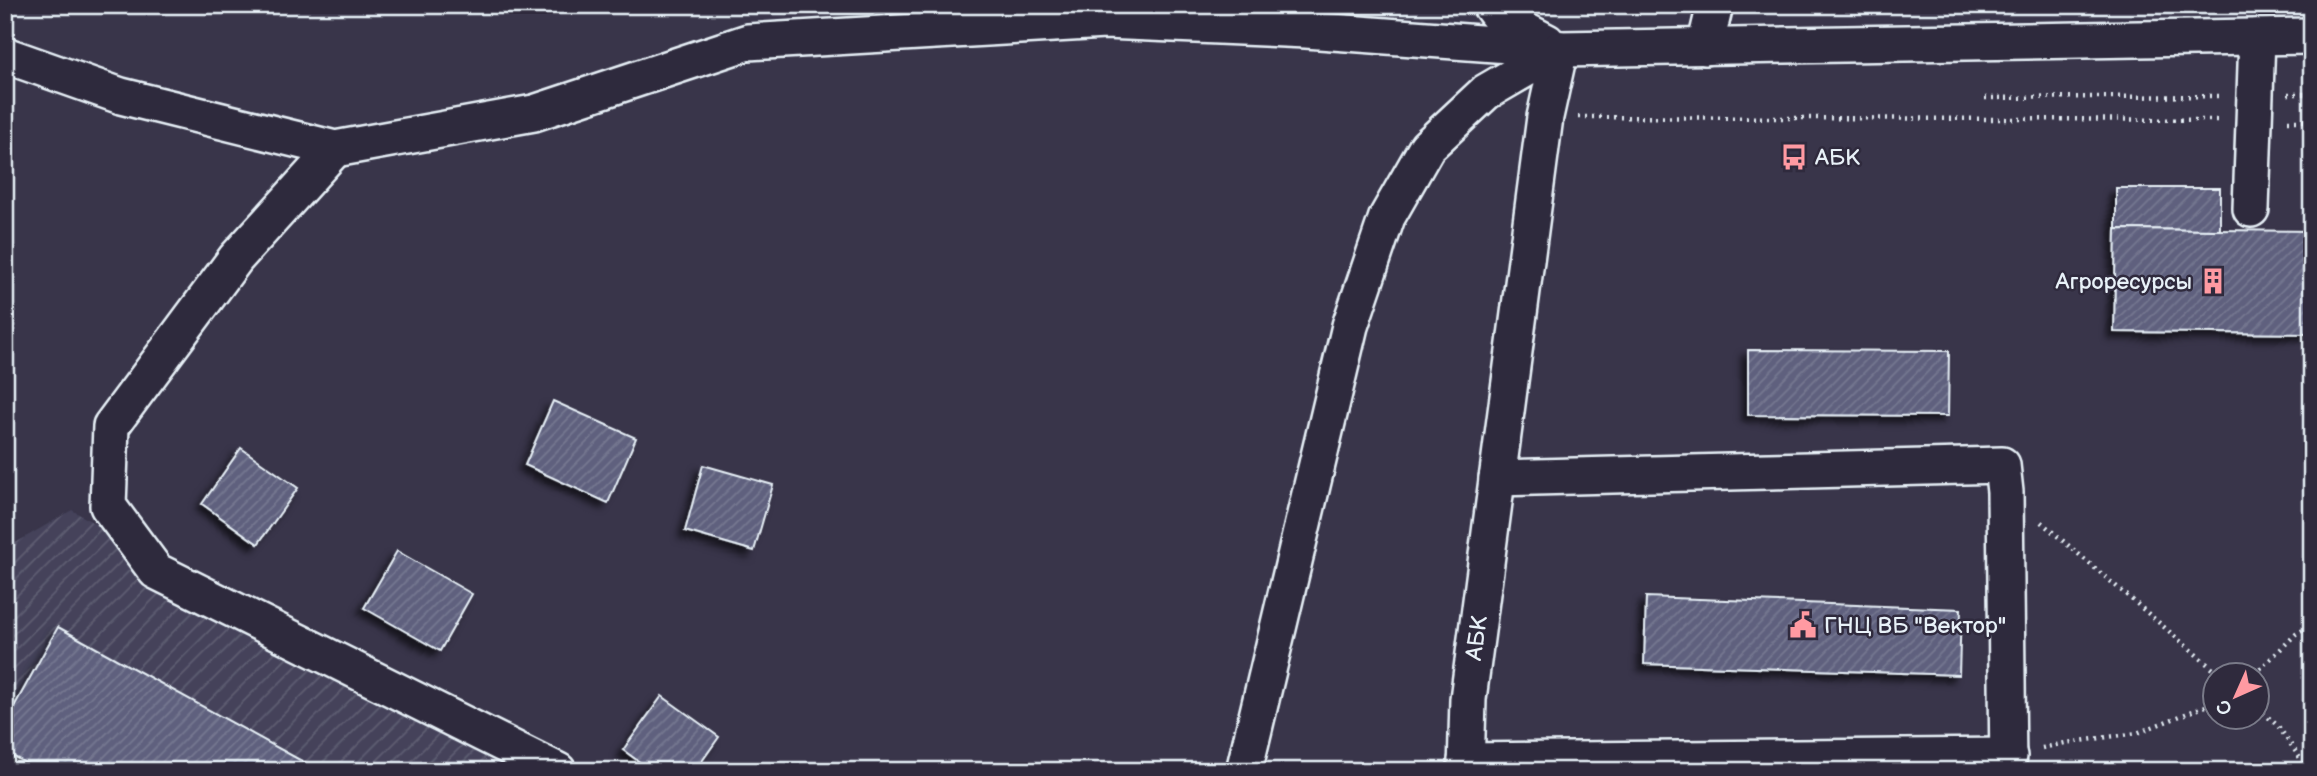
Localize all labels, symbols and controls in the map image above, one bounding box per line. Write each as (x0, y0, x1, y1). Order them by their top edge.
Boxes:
bus stop icon: АБК (1779, 142, 1809, 172)
place label: АБК (1814, 144, 1860, 172)
building icon: Агроресурсы (2198, 266, 2228, 296)
place label: Агроресурсы (2055, 268, 2192, 296)
public building icon: ГНЦ ВБ "Вектор" (1788, 610, 1818, 640)
place label: ГНЦ ВБ "Вектор" (1824, 612, 2006, 640)
street label: АБК (1460, 614, 1494, 663)
north arrow (2202, 660, 2272, 730)
text: С (2212, 694, 2238, 720)

